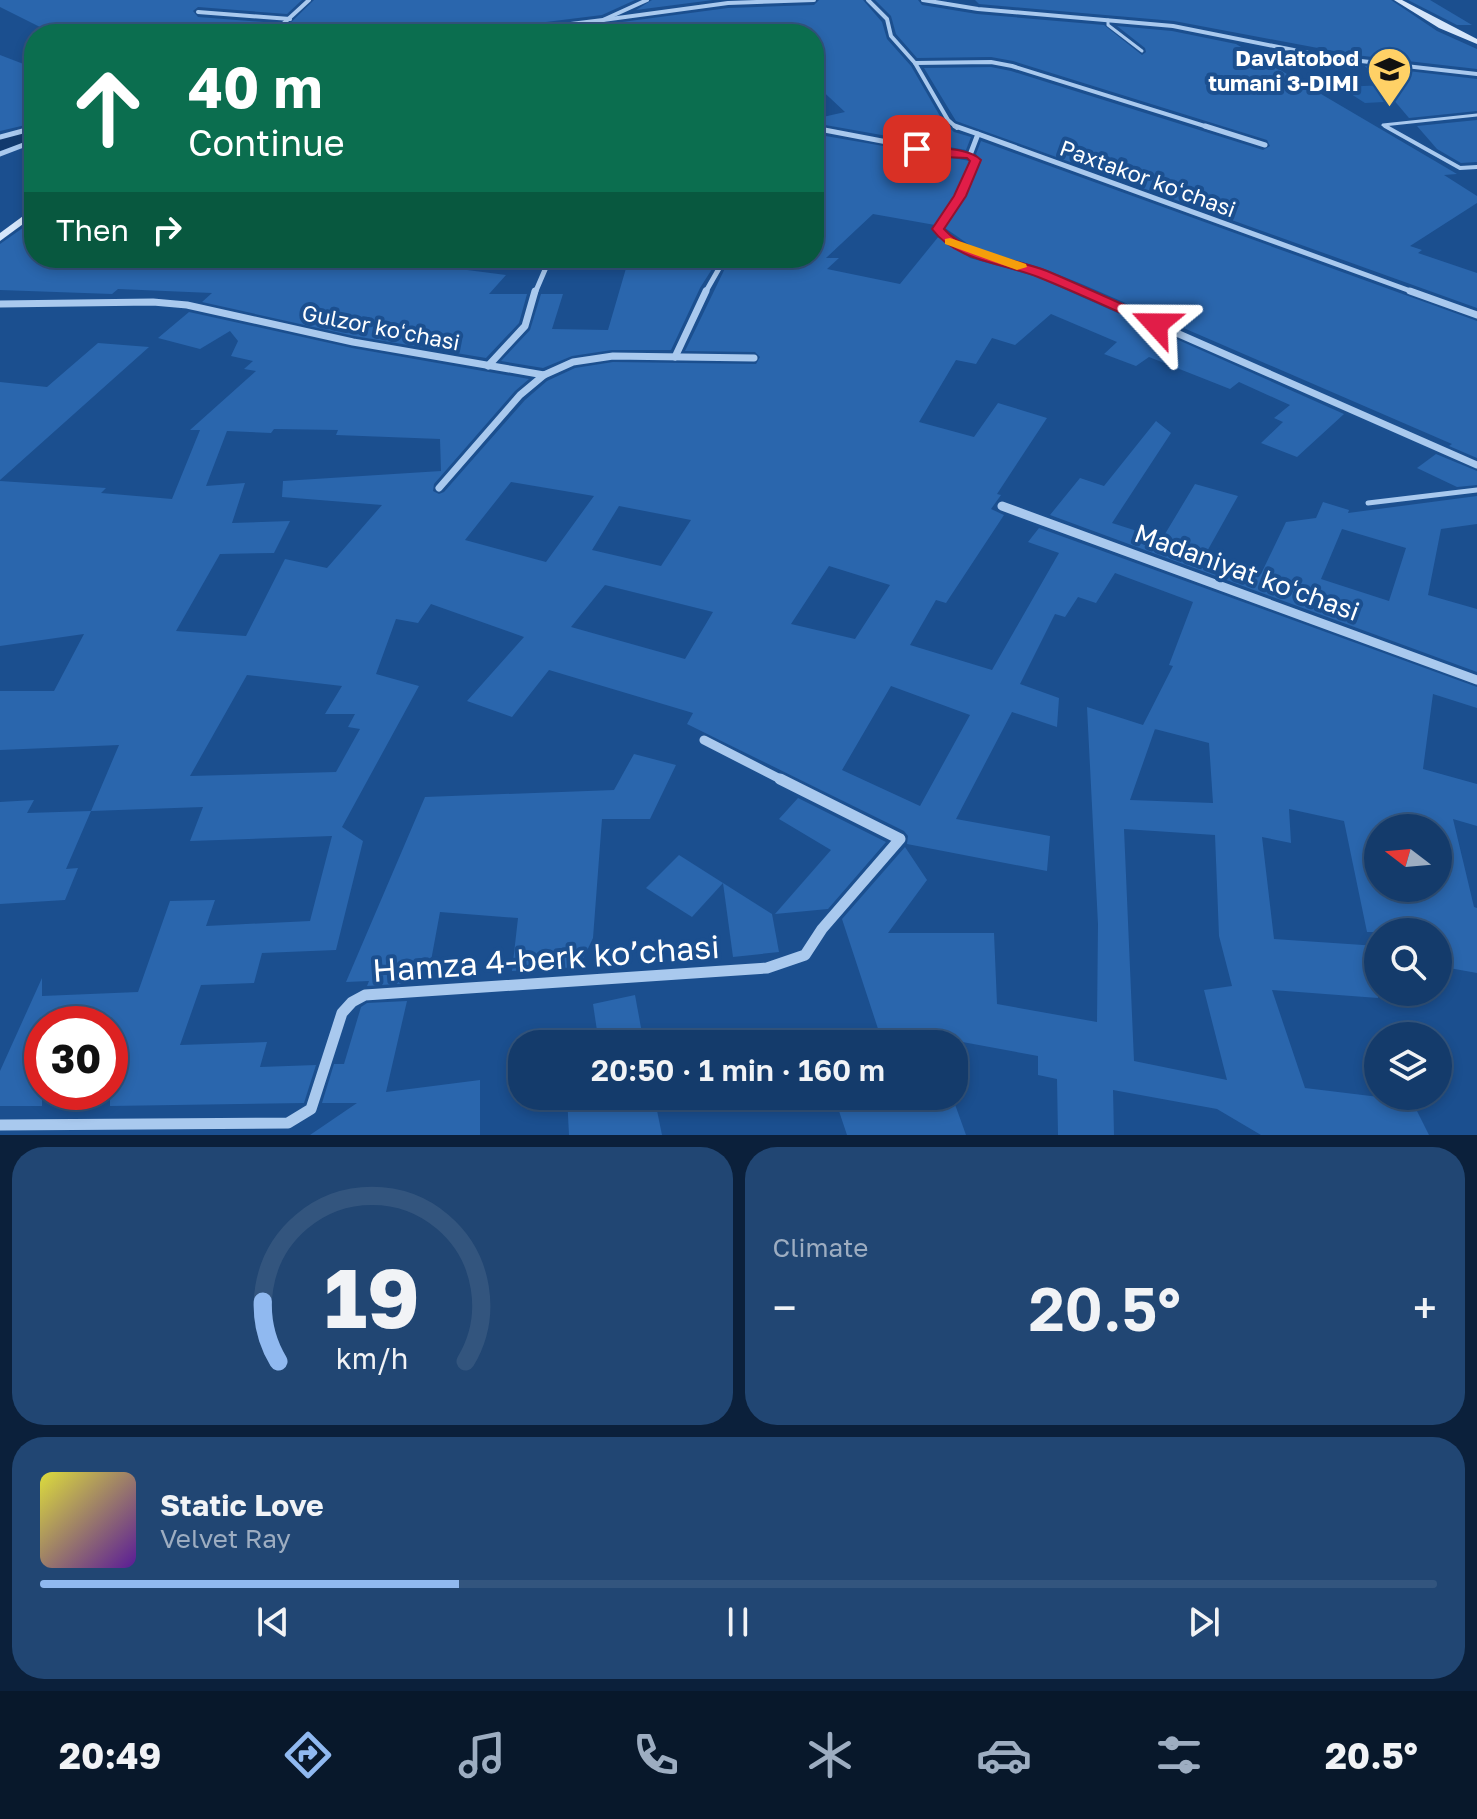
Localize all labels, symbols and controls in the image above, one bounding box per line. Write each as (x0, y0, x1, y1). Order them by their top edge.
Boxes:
place label: Davlatobod tumani 3-DIMI (1208, 44, 1359, 96)
school or university icon: Davlatobod tumani 3-DIMI (1366, 46, 1414, 109)
text: 40 m (188, 53, 322, 120)
icon: ahead (56, 56, 160, 160)
pin (883, 115, 951, 183)
text: Continue (188, 121, 345, 164)
icon: arrive (895, 127, 939, 171)
street label: Paxtakor koʻchasi (1056, 134, 1240, 222)
icon: right (145, 208, 189, 252)
text: Then (56, 212, 129, 248)
position arrow (1114, 282, 1198, 366)
street label: Gulzor koʻchasi (300, 298, 462, 356)
street label: Madaniyat koʻchasi (1130, 517, 1364, 627)
north arrow (1364, 814, 1452, 902)
map controls (1364, 814, 1452, 1110)
button: search (1364, 918, 1452, 1006)
street label: Hamza 4-berk koʼchasi (371, 927, 721, 989)
speed limit sign: 30 (24, 1006, 128, 1110)
button: layers (1364, 1022, 1452, 1110)
text: 20:50 · 1 min · 160 m (591, 1052, 885, 1088)
text: Climate (773, 1232, 868, 1263)
text: 19 (324, 1246, 420, 1346)
text: 20.5° (1029, 1272, 1181, 1344)
text: − (773, 1281, 797, 1334)
text: + (1413, 1281, 1437, 1334)
text: km/h (336, 1341, 409, 1375)
text: Static Love (160, 1487, 324, 1523)
text: Velvet Ray (160, 1523, 291, 1554)
icon: previous (251, 1600, 295, 1644)
icon: pause (716, 1600, 760, 1644)
icon: next (1182, 1600, 1226, 1644)
icon: directions (280, 1727, 336, 1783)
icon: music (454, 1727, 510, 1783)
icon: phone (628, 1727, 684, 1783)
icon: climate (802, 1727, 858, 1783)
icon: car (976, 1727, 1032, 1783)
icon: filters (1151, 1727, 1207, 1783)
text: 20:49 (59, 1734, 161, 1777)
text: 20.5° (1325, 1734, 1418, 1777)

